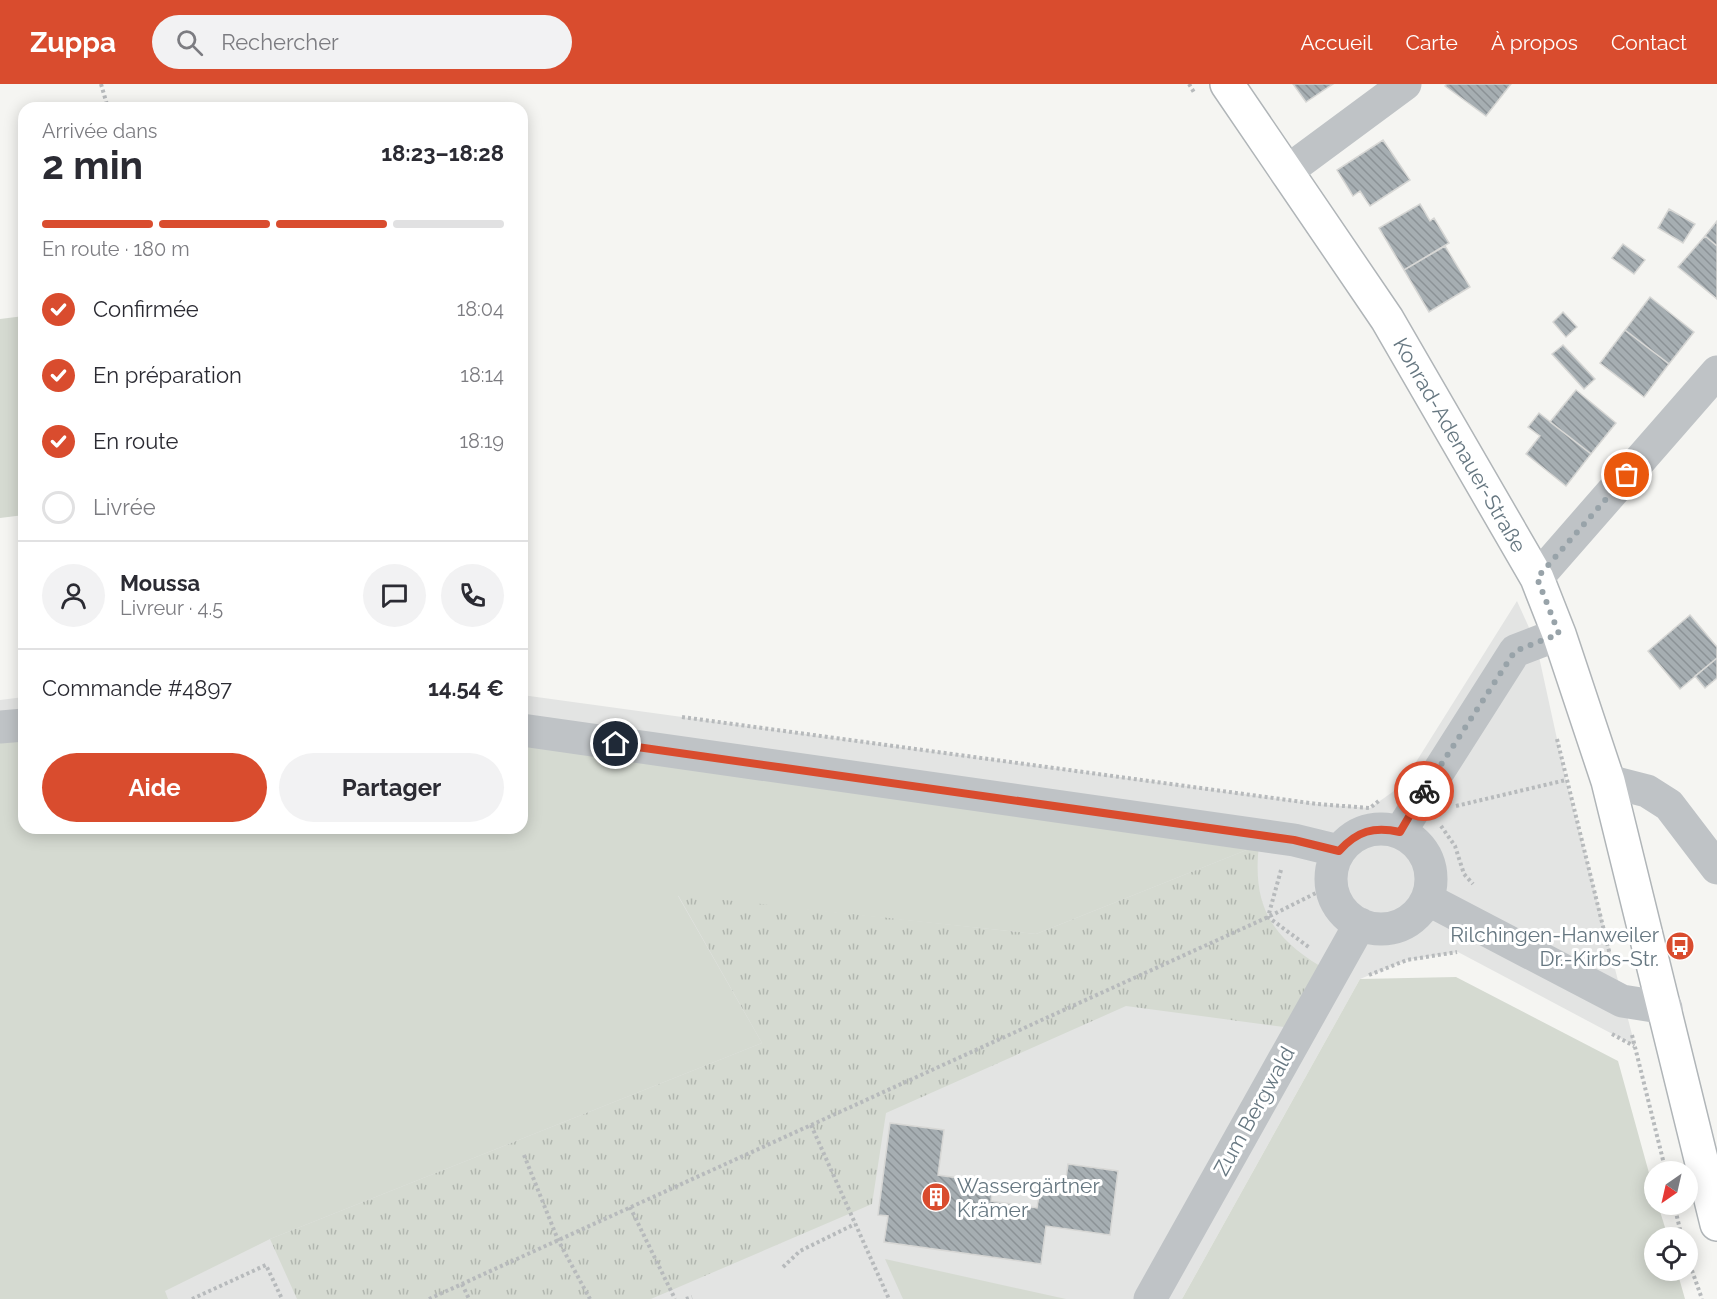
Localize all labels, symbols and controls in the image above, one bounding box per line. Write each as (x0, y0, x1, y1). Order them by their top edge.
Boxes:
search box (152, 15, 572, 69)
text: Zuppa (30, 26, 116, 59)
icon: search (173, 26, 206, 59)
text: Rechercher (221, 29, 339, 55)
text: Accueil (1301, 30, 1373, 55)
text: Carte (1406, 30, 1458, 55)
text: À propos (1491, 30, 1578, 55)
text: Contact (1611, 30, 1687, 55)
text: Arrivée dans (42, 119, 157, 143)
text: 18:23–18:28 (381, 140, 504, 166)
text: 2 min (42, 142, 143, 188)
text: En route · 180 m (42, 237, 190, 261)
icon: check (42, 293, 75, 326)
text: Confirmée (93, 296, 199, 322)
text: 18:04 (457, 297, 504, 321)
street label: Konrad-Adenauer-Straße (1388, 333, 1532, 557)
icon: check (42, 359, 75, 392)
text: En préparation (93, 362, 242, 388)
text: 18:14 (460, 363, 504, 387)
icon: check (42, 425, 75, 458)
text: En route (93, 428, 178, 454)
text: 18:19 (460, 429, 504, 453)
pin (1601, 449, 1652, 500)
icon: bag (1610, 458, 1643, 491)
text: Livrée (93, 494, 156, 520)
button: person (42, 564, 105, 627)
button: chat (363, 564, 426, 627)
button: phone (441, 564, 504, 627)
text: Moussa (120, 570, 200, 596)
text: Livreur · 4.5 (120, 596, 223, 620)
text: Commande #4897 (42, 675, 232, 701)
text: 14.54 € (428, 675, 504, 701)
pin (590, 718, 641, 769)
icon: home (599, 727, 632, 760)
button: Aide (42, 753, 267, 822)
button: Partager (279, 753, 504, 822)
courier (1394, 761, 1454, 821)
icon: bike (1408, 775, 1441, 808)
place label: Rilchingen-Hanweiler Dr.-Kirbs-Str. (1450, 922, 1660, 971)
bus stop icon: Rilchingen-Hanweiler Dr.-Kirbs-Str. (1664, 930, 1696, 962)
street label: Zum Bergwald (1208, 1042, 1300, 1180)
north arrow (1644, 1161, 1698, 1215)
map controls (1644, 1161, 1698, 1281)
place label: Wassergärtner Krämer (957, 1173, 1100, 1222)
building icon: Wassergärtner Krämer (920, 1181, 952, 1213)
button: locate (1644, 1227, 1698, 1281)

